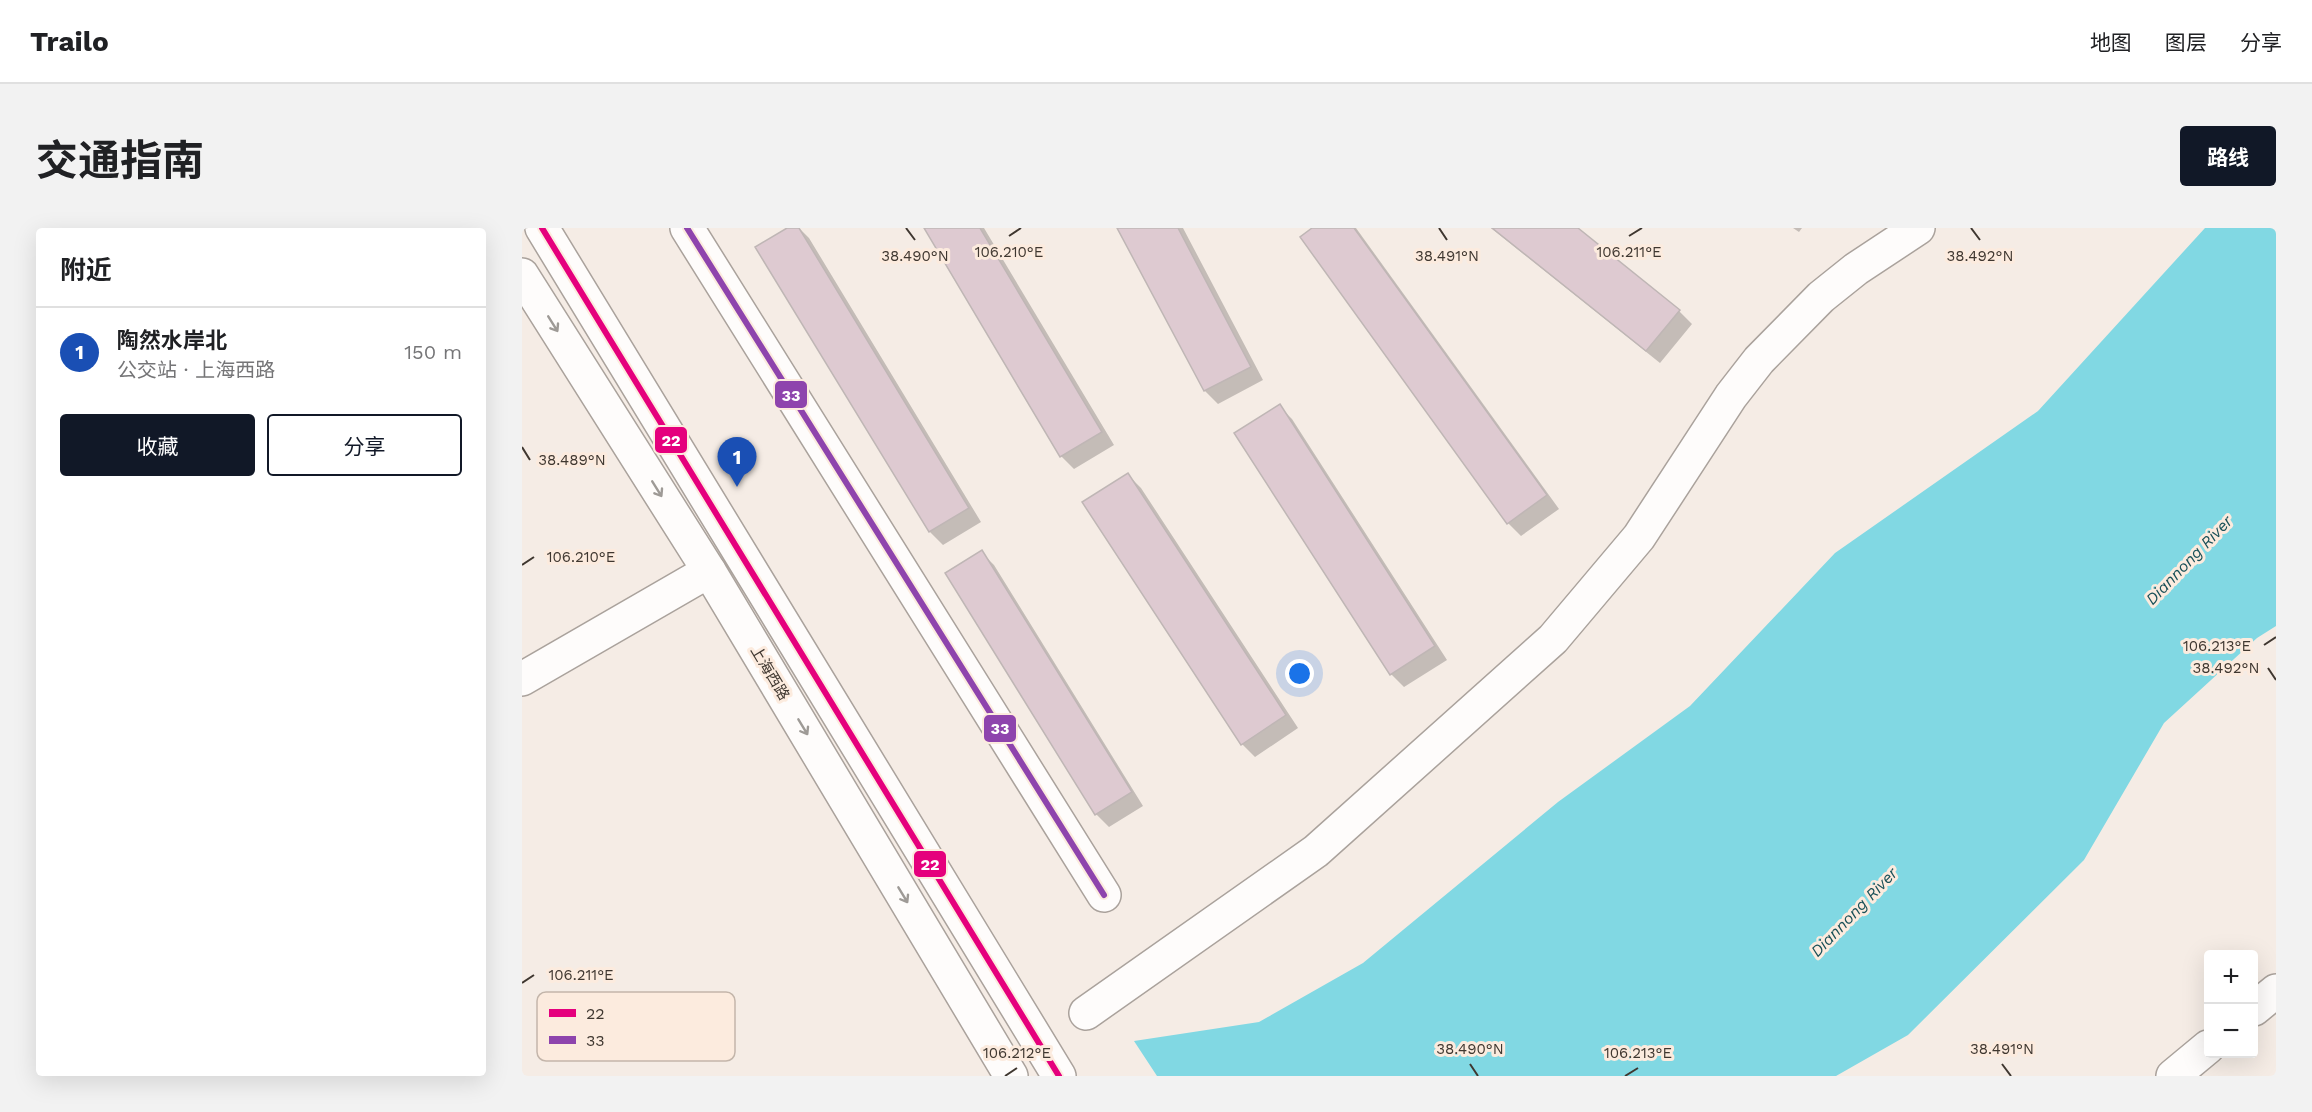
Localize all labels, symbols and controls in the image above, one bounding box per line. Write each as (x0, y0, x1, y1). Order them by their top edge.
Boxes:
text: Trailo (30, 25, 109, 58)
text: 地图 (2090, 30, 2132, 55)
text: 图层 (2165, 30, 2207, 55)
text: 分享 (2240, 30, 2282, 55)
button: 路线 (2180, 126, 2276, 186)
text: 交通指南 (36, 136, 204, 185)
text: 106.210°E (975, 243, 1043, 261)
text: 106.211°E (1596, 243, 1662, 261)
text: 38.490°N (881, 247, 949, 265)
text: 38.491°N (1415, 247, 1479, 265)
text: 38.492°N (1947, 247, 2013, 265)
text: 附近 (60, 255, 112, 285)
one-way arrow (547, 316, 560, 333)
text: 陶然水岸北 (117, 328, 227, 353)
text: 1 (75, 340, 84, 364)
text: 150 m (404, 340, 462, 364)
text: 公交站 · 上海西路 (117, 358, 275, 382)
line badge: 33 (774, 380, 808, 409)
text: 33 (782, 386, 800, 405)
button: 收藏 (60, 414, 255, 476)
button: 分享 (267, 414, 462, 476)
line badge: 22 (654, 426, 688, 454)
text: 22 (661, 431, 681, 450)
pin: 1 (718, 438, 756, 487)
text: 38.489°N (538, 451, 606, 469)
one-way arrow (652, 480, 664, 497)
water label: Diannong River (2142, 511, 2237, 608)
text: 106.210°E (547, 548, 615, 566)
text: 106.213°E (2183, 637, 2251, 655)
street label: 上海西路 (747, 643, 793, 703)
your location (1285, 659, 1314, 688)
text: 38.492°N (2193, 659, 2259, 677)
line badge: 33 (983, 714, 1017, 743)
one-way arrow (797, 718, 809, 735)
text: 33 (991, 719, 1009, 738)
line badge: 22 (913, 850, 947, 878)
text: 22 (920, 855, 940, 874)
water label: Diannong River (1807, 863, 1902, 960)
one-way arrow (897, 886, 909, 903)
map controls (2204, 950, 2258, 1058)
button: + (2204, 950, 2258, 1004)
text: 106.211°E (548, 966, 614, 984)
legend (537, 992, 735, 1061)
text: 22 (586, 1004, 605, 1023)
button: − (2204, 1004, 2258, 1058)
text: 33 (586, 1031, 605, 1050)
text: 38.490°N (1436, 1040, 1504, 1058)
text: 38.491°N (1970, 1040, 2034, 1058)
text: 106.212°E (983, 1044, 1051, 1062)
text: 106.213°E (1604, 1044, 1672, 1062)

